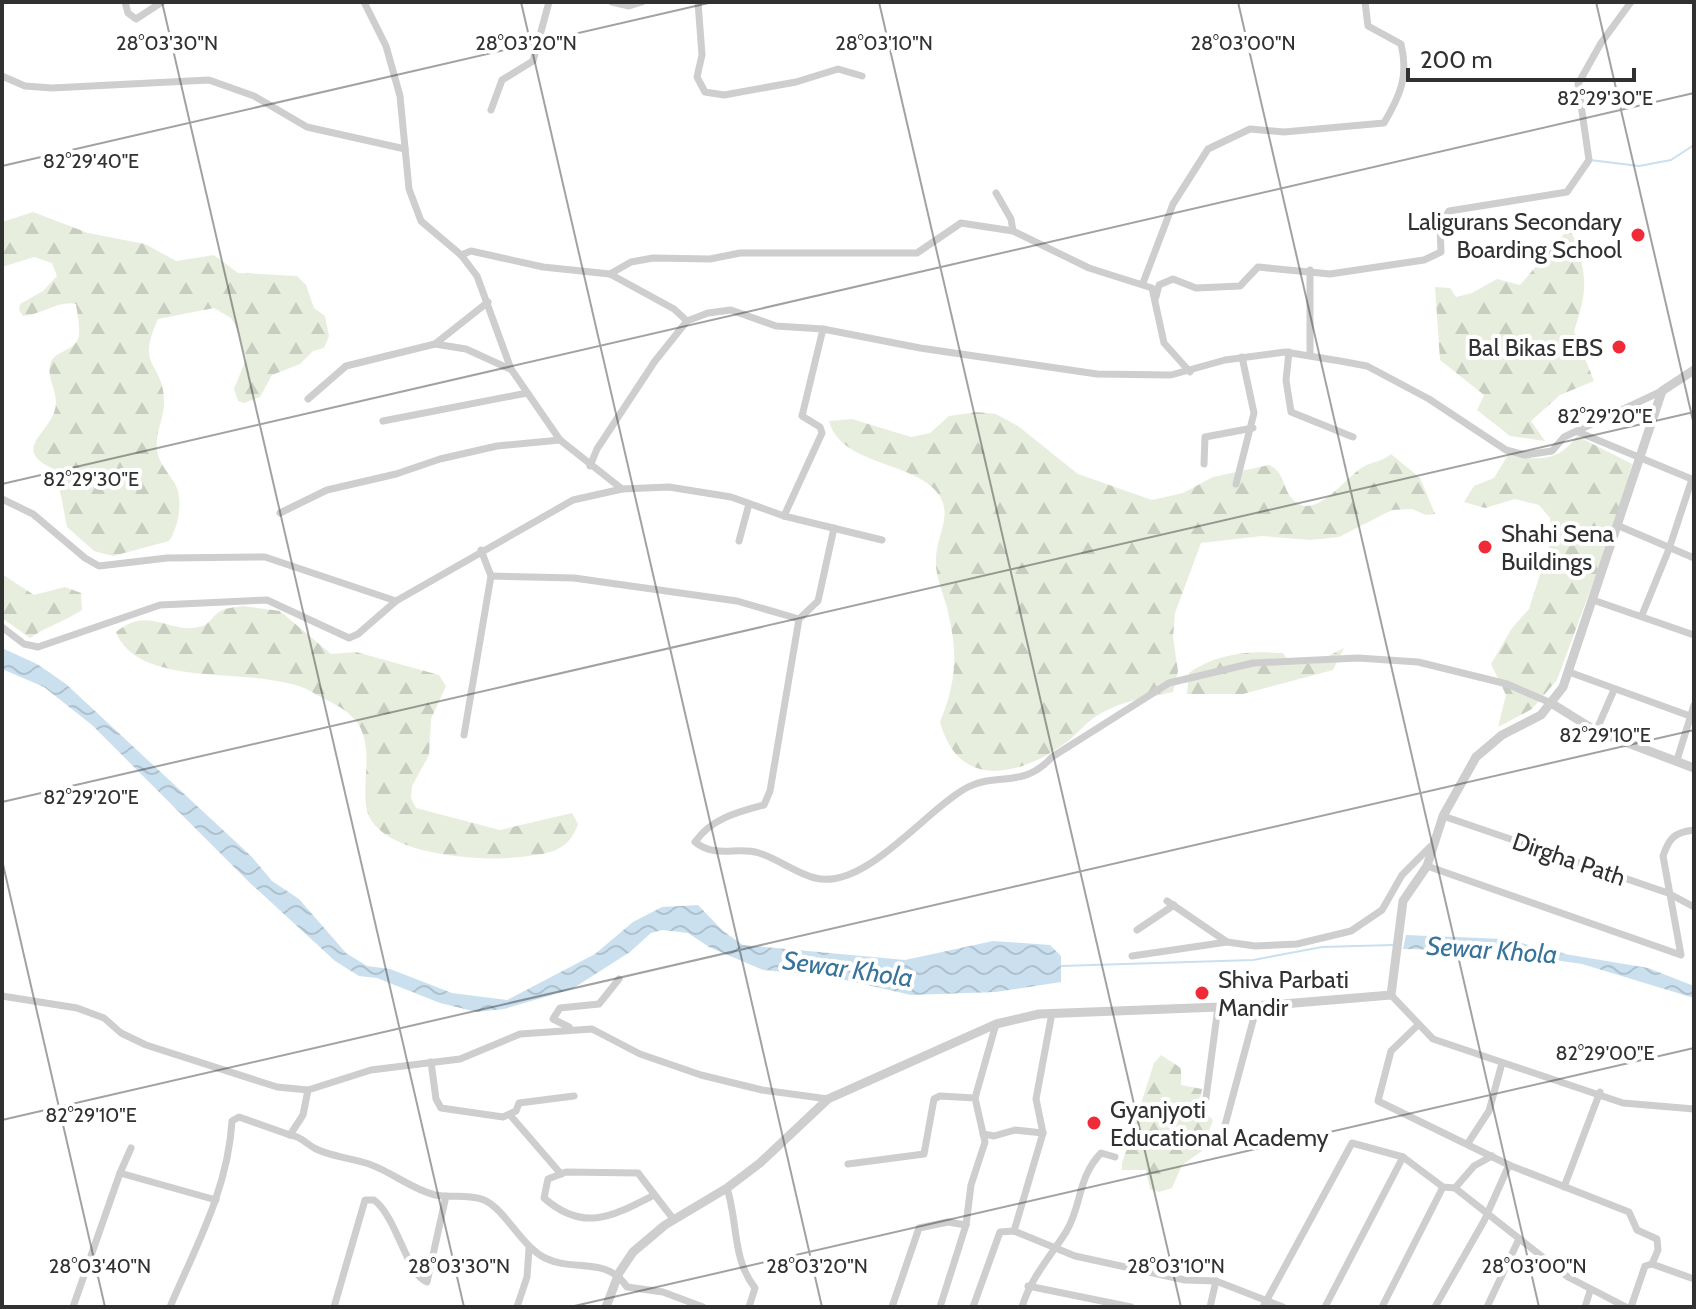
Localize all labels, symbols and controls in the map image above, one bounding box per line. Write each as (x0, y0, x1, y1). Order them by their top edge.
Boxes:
text: 28°03'30"N (116, 31, 218, 55)
text: 28°03'20"N (475, 31, 577, 55)
text: 28°03'10"N (835, 31, 933, 55)
text: 28°03'00"N (1190, 31, 1296, 55)
scale bar (1408, 32, 1634, 82)
text: 200 m (1420, 45, 1493, 74)
text: 82°29'30"E (1557, 86, 1653, 110)
text: 82°29'40"E (43, 149, 139, 173)
place label: Laligurans Secondary Boarding School (1407, 207, 1622, 264)
marker: Laligurans Secondary Boarding School (1629, 226, 1647, 244)
place label: Bal Bikas EBS (1468, 333, 1603, 362)
marker: Bal Bikas EBS (1610, 338, 1628, 356)
text: 82°29'20"E (1557, 404, 1653, 428)
text: 82°29'30"E (43, 467, 139, 491)
place label: Shahi Sena Buildings (1501, 519, 1615, 576)
marker: Shahi Sena Buildings (1476, 538, 1494, 556)
text: 82°29'10"E (1559, 723, 1651, 747)
text: 82°29'20"E (43, 785, 139, 809)
street label: Dirgha Path (1509, 826, 1629, 892)
water label: Sewar Khola (1425, 929, 1559, 971)
water label: Sewar Khola (781, 944, 915, 994)
place label: Shiva Parbati Mandir (1218, 965, 1349, 1022)
marker: Shiva Parbati Mandir (1193, 984, 1211, 1002)
text: 82°29'00"E (1555, 1041, 1655, 1065)
place label: Gyanjyoti Educational Academy (1110, 1095, 1329, 1152)
text: 82°29'10"E (45, 1103, 137, 1127)
marker: Gyanjyoti Educational Academy (1085, 1114, 1103, 1132)
text: 28°03'40"N (49, 1254, 151, 1278)
text: 28°03'30"N (408, 1254, 510, 1278)
text: 28°03'20"N (766, 1254, 868, 1278)
text: 28°03'10"N (1127, 1254, 1225, 1278)
text: 28°03'00"N (1481, 1254, 1587, 1278)

